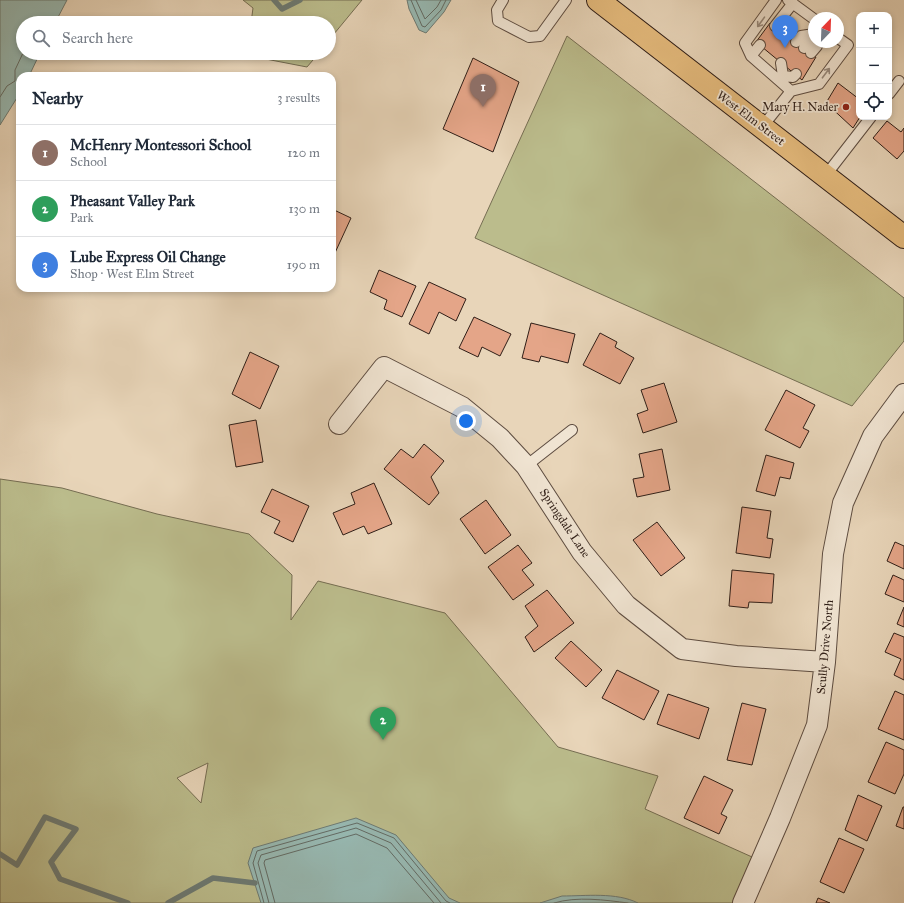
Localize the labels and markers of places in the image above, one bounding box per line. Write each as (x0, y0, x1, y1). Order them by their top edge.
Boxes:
pin: 3 (772, 15, 798, 48)
pin: 1 (470, 74, 496, 107)
place label: Mary H. Nader (762, 100, 838, 114)
marker: Mary H. Nader (841, 102, 851, 112)
pin: 2 (370, 707, 396, 740)

